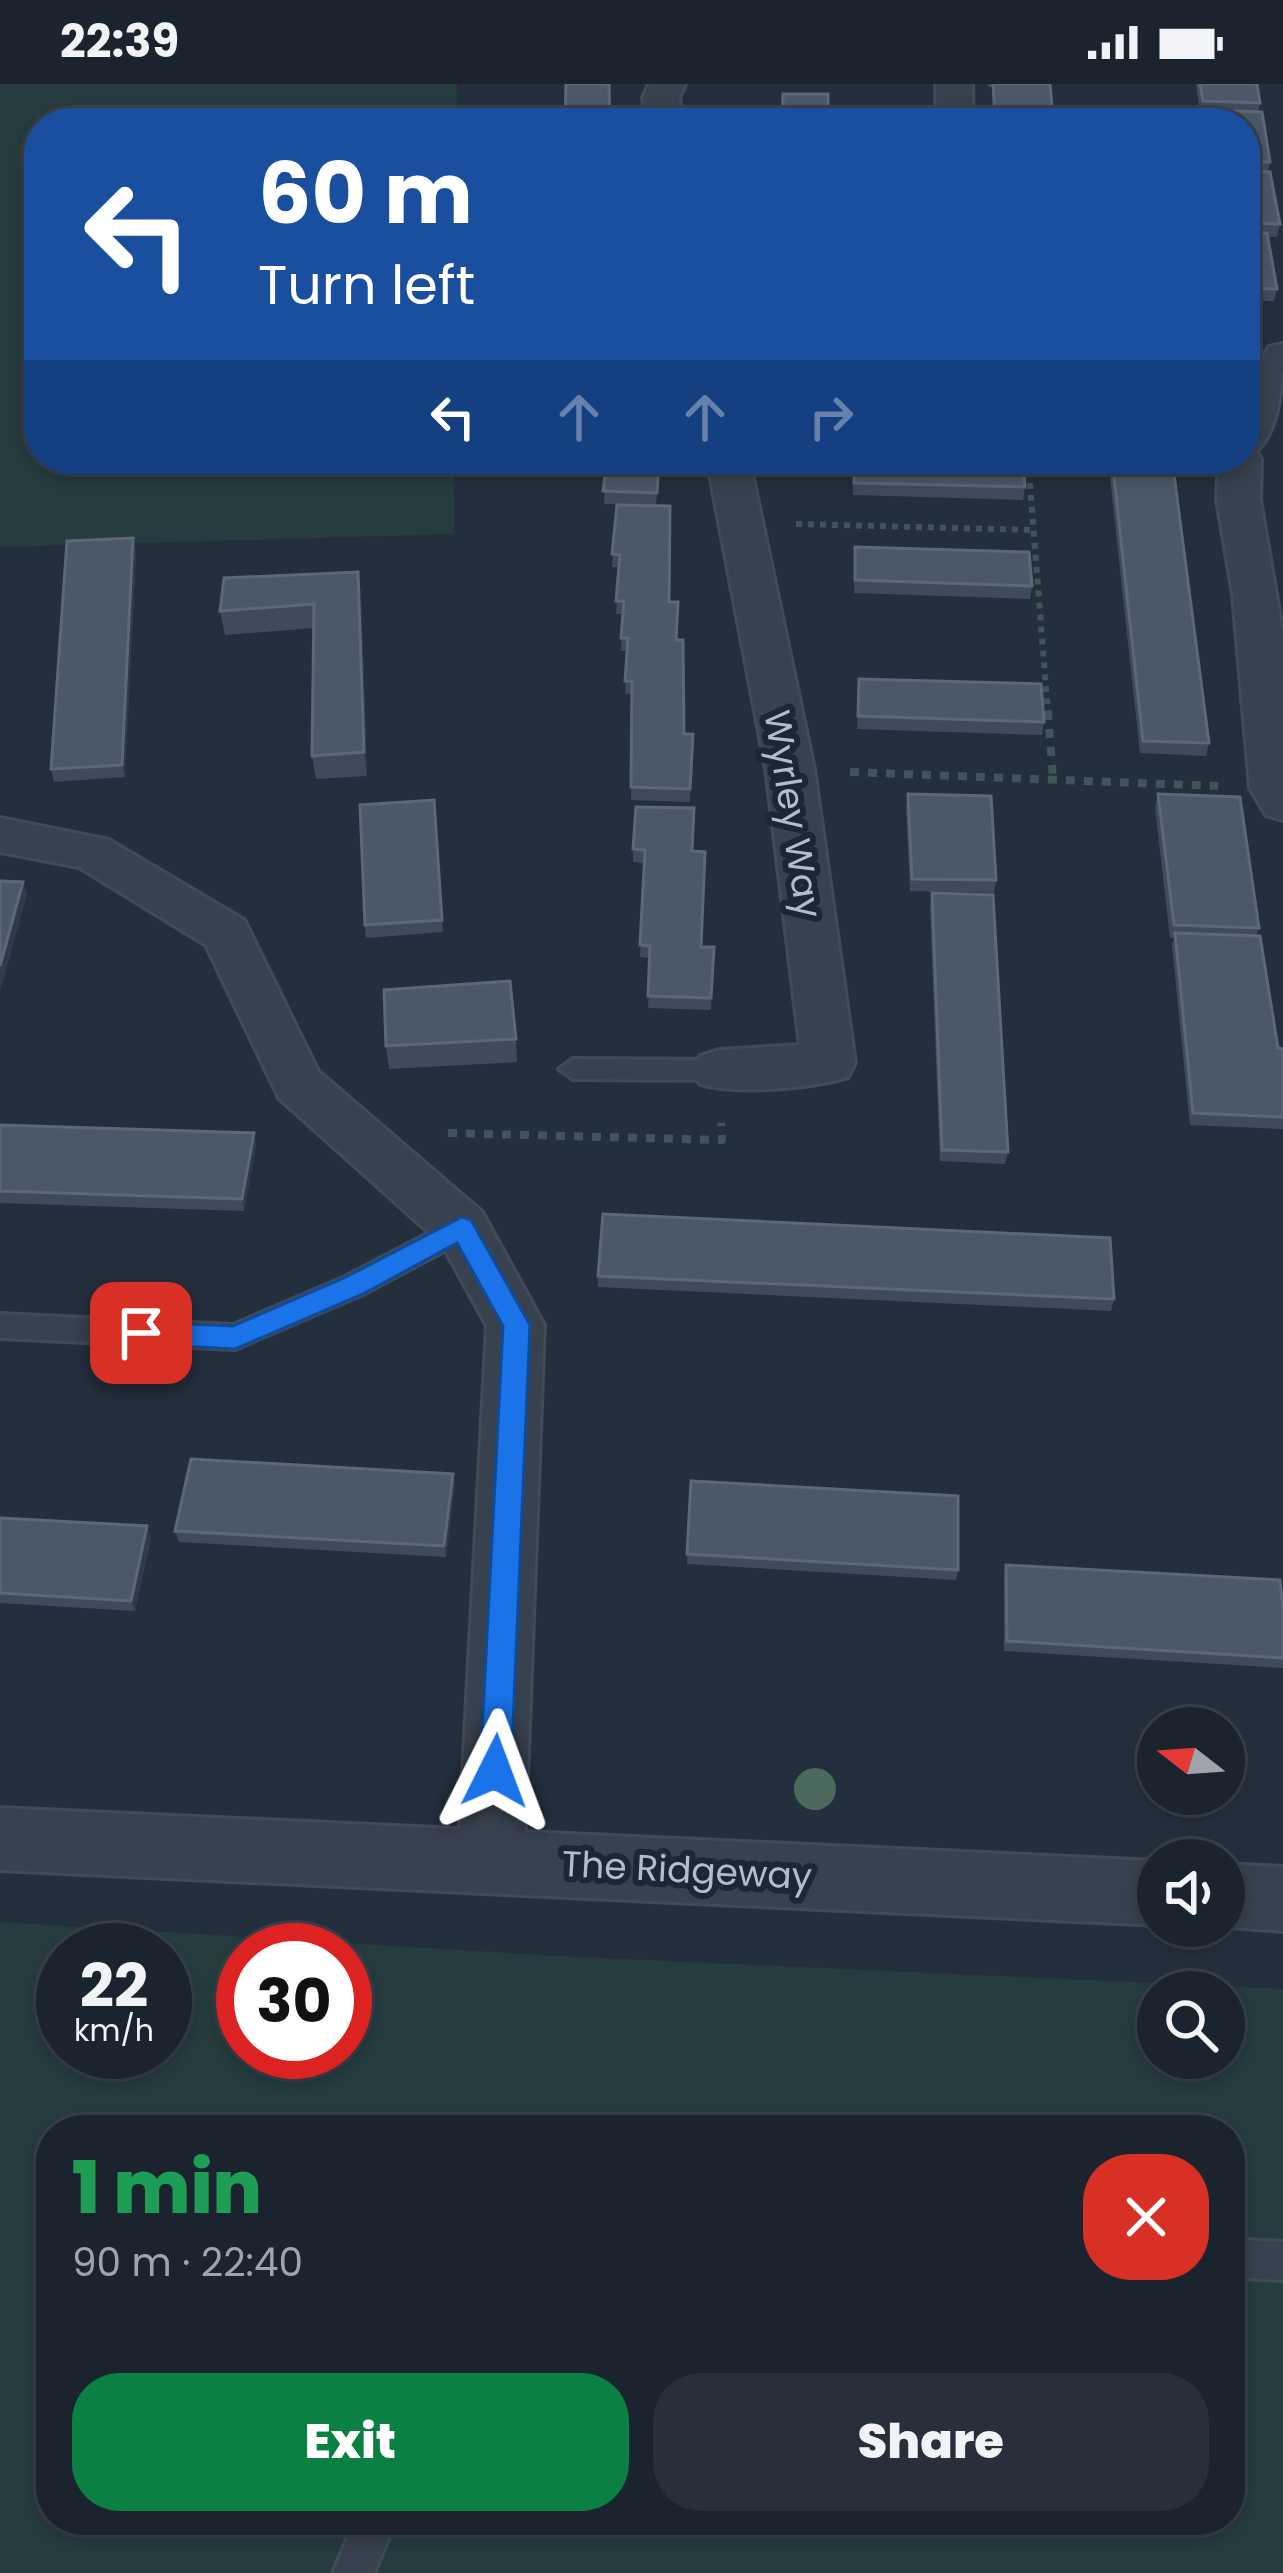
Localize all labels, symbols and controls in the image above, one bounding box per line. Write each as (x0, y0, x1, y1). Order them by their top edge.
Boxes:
text: 22:39 (60, 10, 179, 73)
text: 60 m (258, 135, 473, 252)
icon: left (60, 156, 216, 312)
text: Turn left (258, 247, 475, 323)
icon: left (420, 384, 486, 450)
icon: ahead (546, 384, 612, 450)
icon: ahead (672, 384, 738, 450)
icon: right (798, 384, 864, 450)
street label: Wyrley Way (751, 706, 835, 922)
pin (90, 1282, 192, 1384)
icon: arrive (108, 1300, 174, 1366)
north arrow (1137, 1707, 1245, 1815)
map controls (1137, 1707, 1245, 2079)
position arrow (432, 1708, 558, 1834)
street label: The Ridgeway (561, 1838, 813, 1902)
button: sound (1137, 1839, 1245, 1947)
speed limit sign: 30 (216, 1923, 372, 2079)
text: 22 (80, 1944, 148, 2028)
button: search (1137, 1971, 1245, 2079)
text: km/h (74, 2009, 154, 2052)
text: 1 min (72, 2137, 262, 2238)
button: close (1083, 2154, 1209, 2280)
text: 90 m · 22:40 (72, 2235, 303, 2290)
button: Exit (72, 2373, 629, 2511)
button: Share (653, 2373, 1209, 2511)

